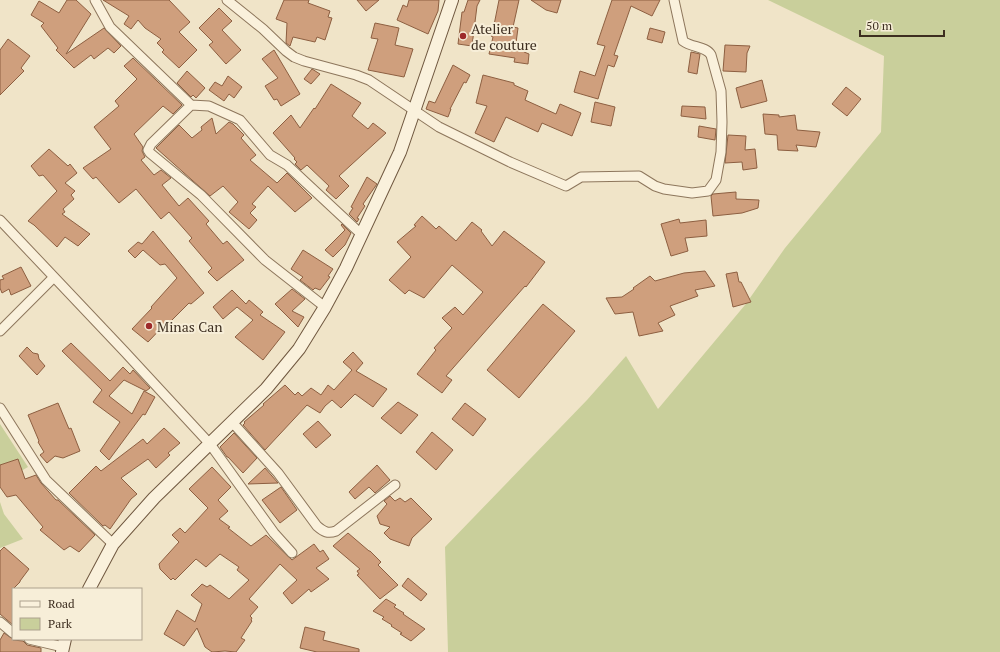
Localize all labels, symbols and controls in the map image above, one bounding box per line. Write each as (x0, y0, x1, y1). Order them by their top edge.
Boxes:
scale bar (860, 12, 944, 38)
text: 50 m (866, 18, 893, 33)
place label: Atelier de couture (471, 19, 537, 54)
marker: Atelier de couture (458, 31, 468, 41)
place label: Minas Can (157, 317, 223, 336)
marker: Minas Can (144, 321, 154, 331)
legend (12, 588, 142, 640)
text: Road (48, 596, 75, 611)
text: Park (48, 616, 73, 631)

